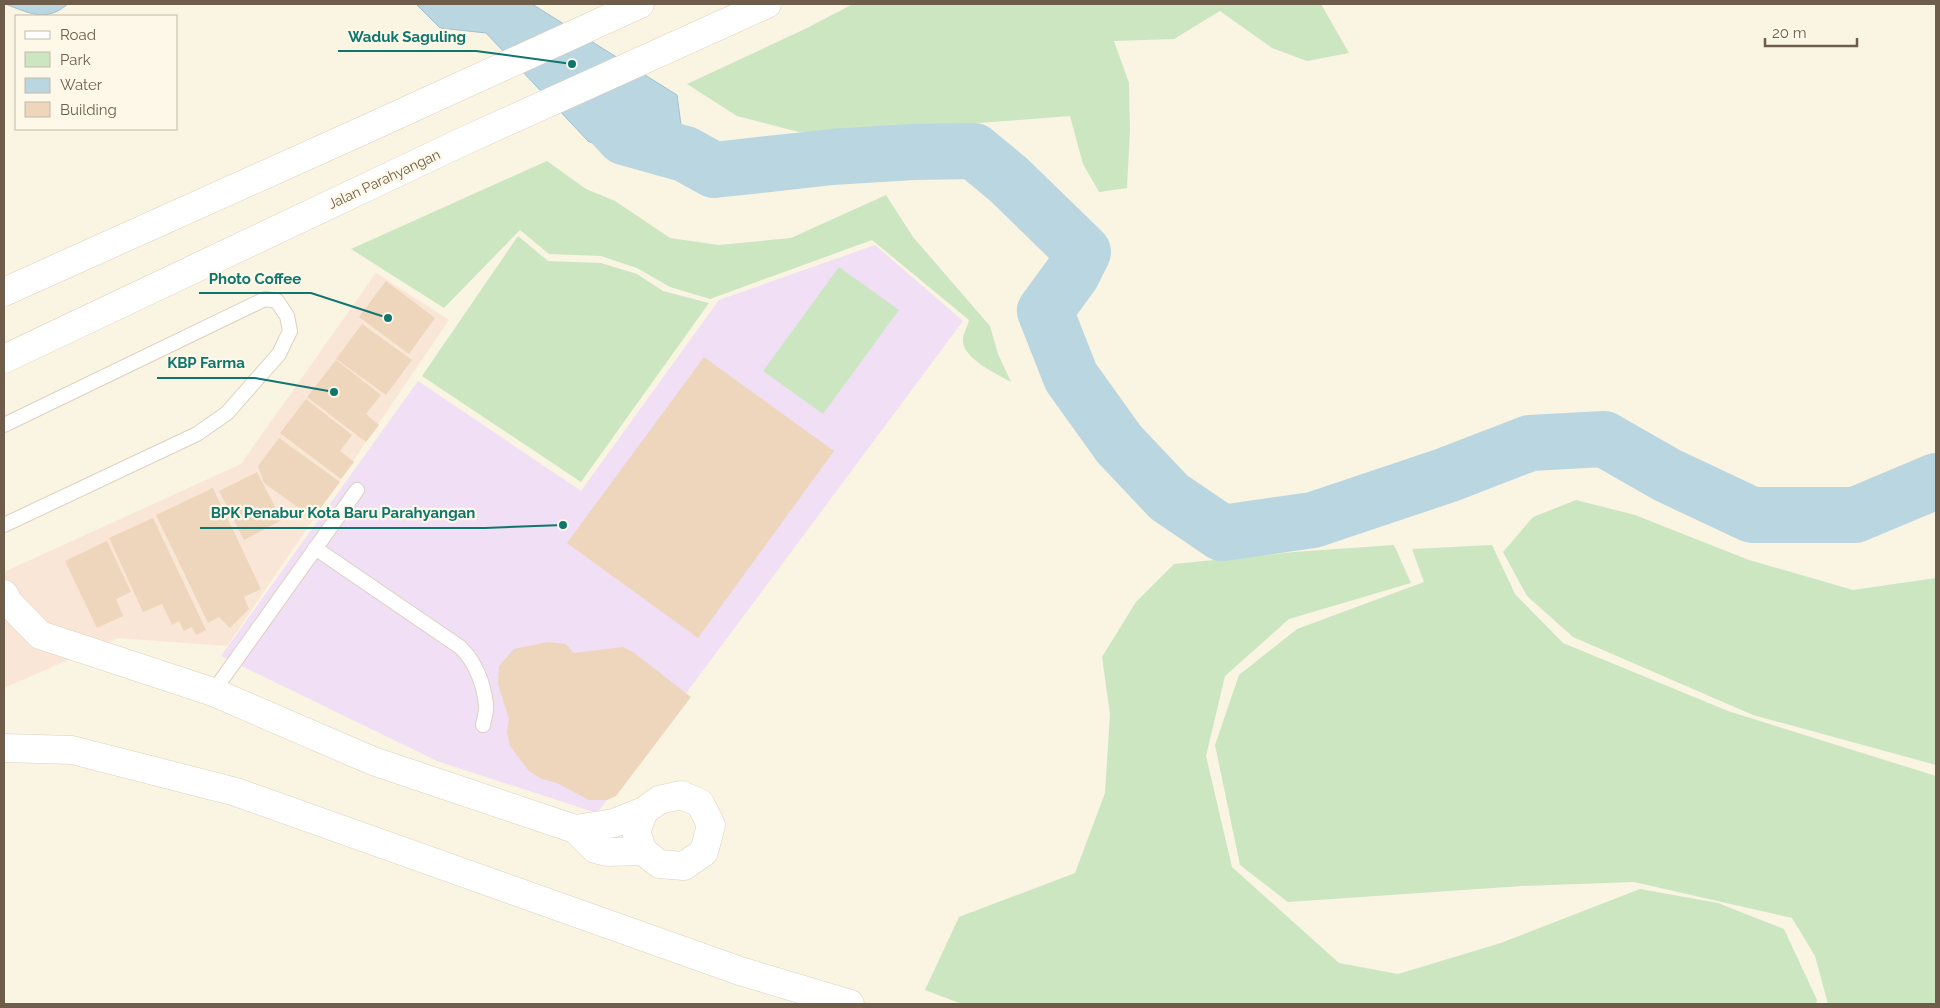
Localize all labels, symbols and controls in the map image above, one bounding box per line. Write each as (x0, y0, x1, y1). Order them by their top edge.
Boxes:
legend (15, 15, 178, 130)
scale bar (1765, 15, 1858, 47)
callout: Waduk Saguling (338, 21, 476, 51)
text: 20 m (1772, 24, 1807, 42)
text: Road (60, 26, 96, 44)
text: Waduk Saguling (348, 28, 466, 46)
text: Park (60, 51, 91, 69)
text: Water (60, 76, 103, 94)
text: Building (60, 101, 117, 119)
street label: Jalan Parahyangan (325, 146, 443, 212)
callout: Photo Coffee (199, 263, 311, 293)
text: Photo Coffee (209, 270, 301, 288)
callout: KBP Farma (157, 348, 255, 378)
text: KBP Farma (167, 354, 245, 372)
callout: BPK Penabur Kota Baru Parahyangan (200, 498, 485, 528)
text: BPK Penabur Kota Baru Parahyangan (211, 504, 475, 522)

